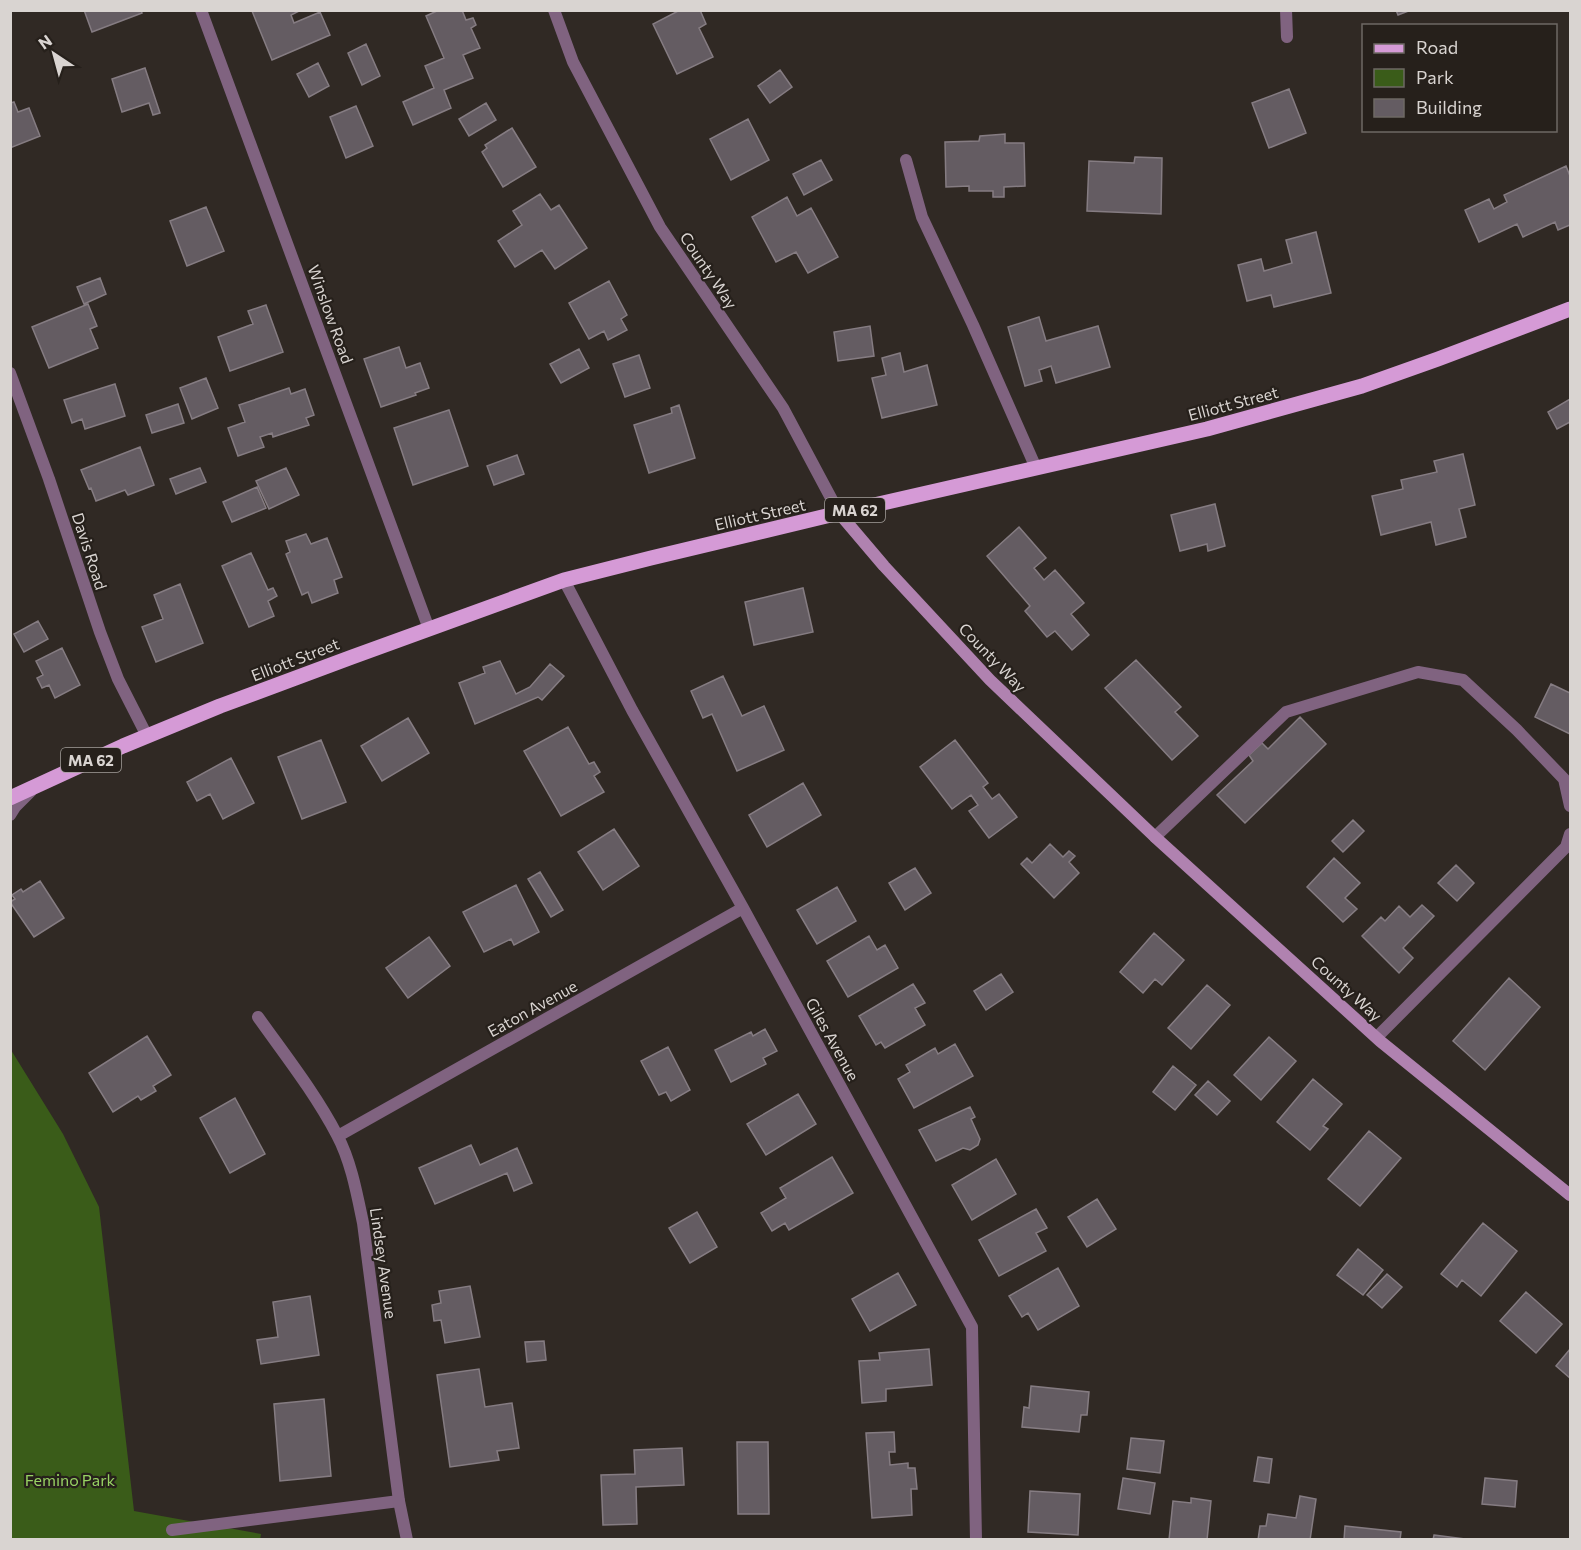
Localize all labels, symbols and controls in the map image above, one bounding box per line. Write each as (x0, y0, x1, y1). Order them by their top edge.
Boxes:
north arrow (24, 24, 84, 84)
legend (1362, 24, 1557, 132)
text: N (34, 30, 55, 53)
text: Road (1416, 36, 1458, 58)
text: Park (1416, 66, 1454, 88)
text: Building (1416, 96, 1482, 118)
street label: County Way (676, 228, 742, 312)
street label: Winslow Road (304, 262, 358, 366)
street label: Elliott Street (1186, 382, 1281, 424)
street label: Elliott Street (713, 494, 808, 534)
road number: MA 62 (825, 498, 885, 522)
street label: Davis Road (69, 510, 111, 592)
street label: County Way (955, 619, 1031, 695)
street label: Elliott Street (248, 633, 342, 684)
road number: MA 62 (61, 748, 121, 772)
street label: County Way (1308, 951, 1386, 1025)
street label: Eaton Avenue (484, 976, 580, 1040)
street label: Giles Avenue (802, 994, 864, 1084)
street label: Lindsey Avenue (367, 1206, 401, 1320)
park label: Femino Park (25, 1470, 116, 1489)

